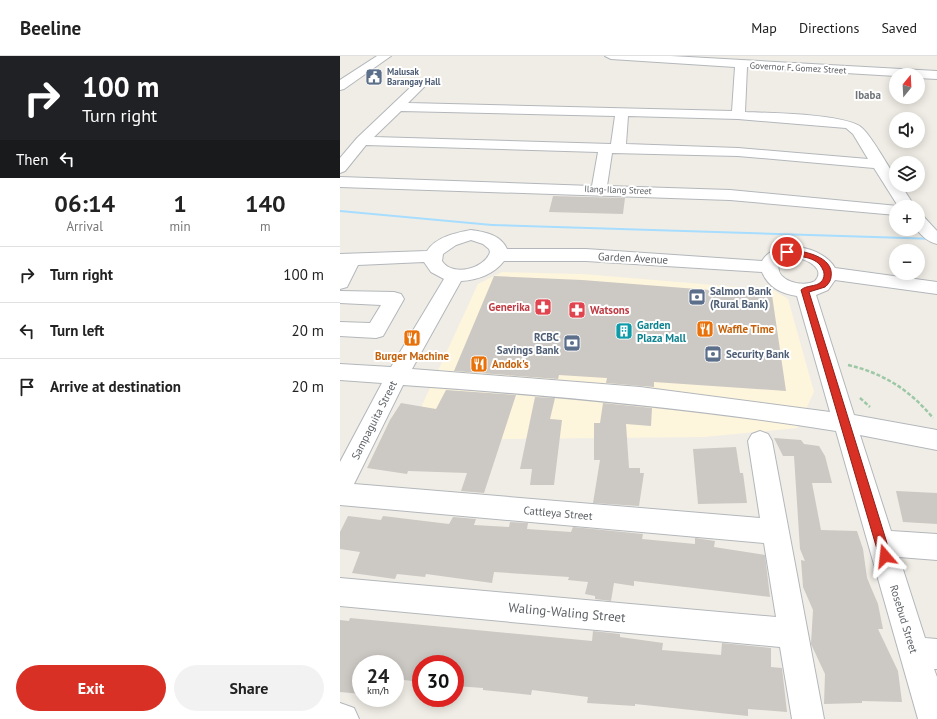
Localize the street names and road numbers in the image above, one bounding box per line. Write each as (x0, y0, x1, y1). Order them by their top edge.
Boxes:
street label: Governor F. Gomez Street (749, 59, 847, 76)
street label: Ilang-Ilang Street (584, 183, 652, 196)
street label: Garden Avenue (597, 249, 669, 267)
street label: Sampaguita Street (348, 378, 400, 462)
street label: Cattleya Street (523, 503, 593, 523)
street label: Rosebud Street (887, 583, 921, 655)
street label: Waling-Waling Street (508, 599, 627, 626)

